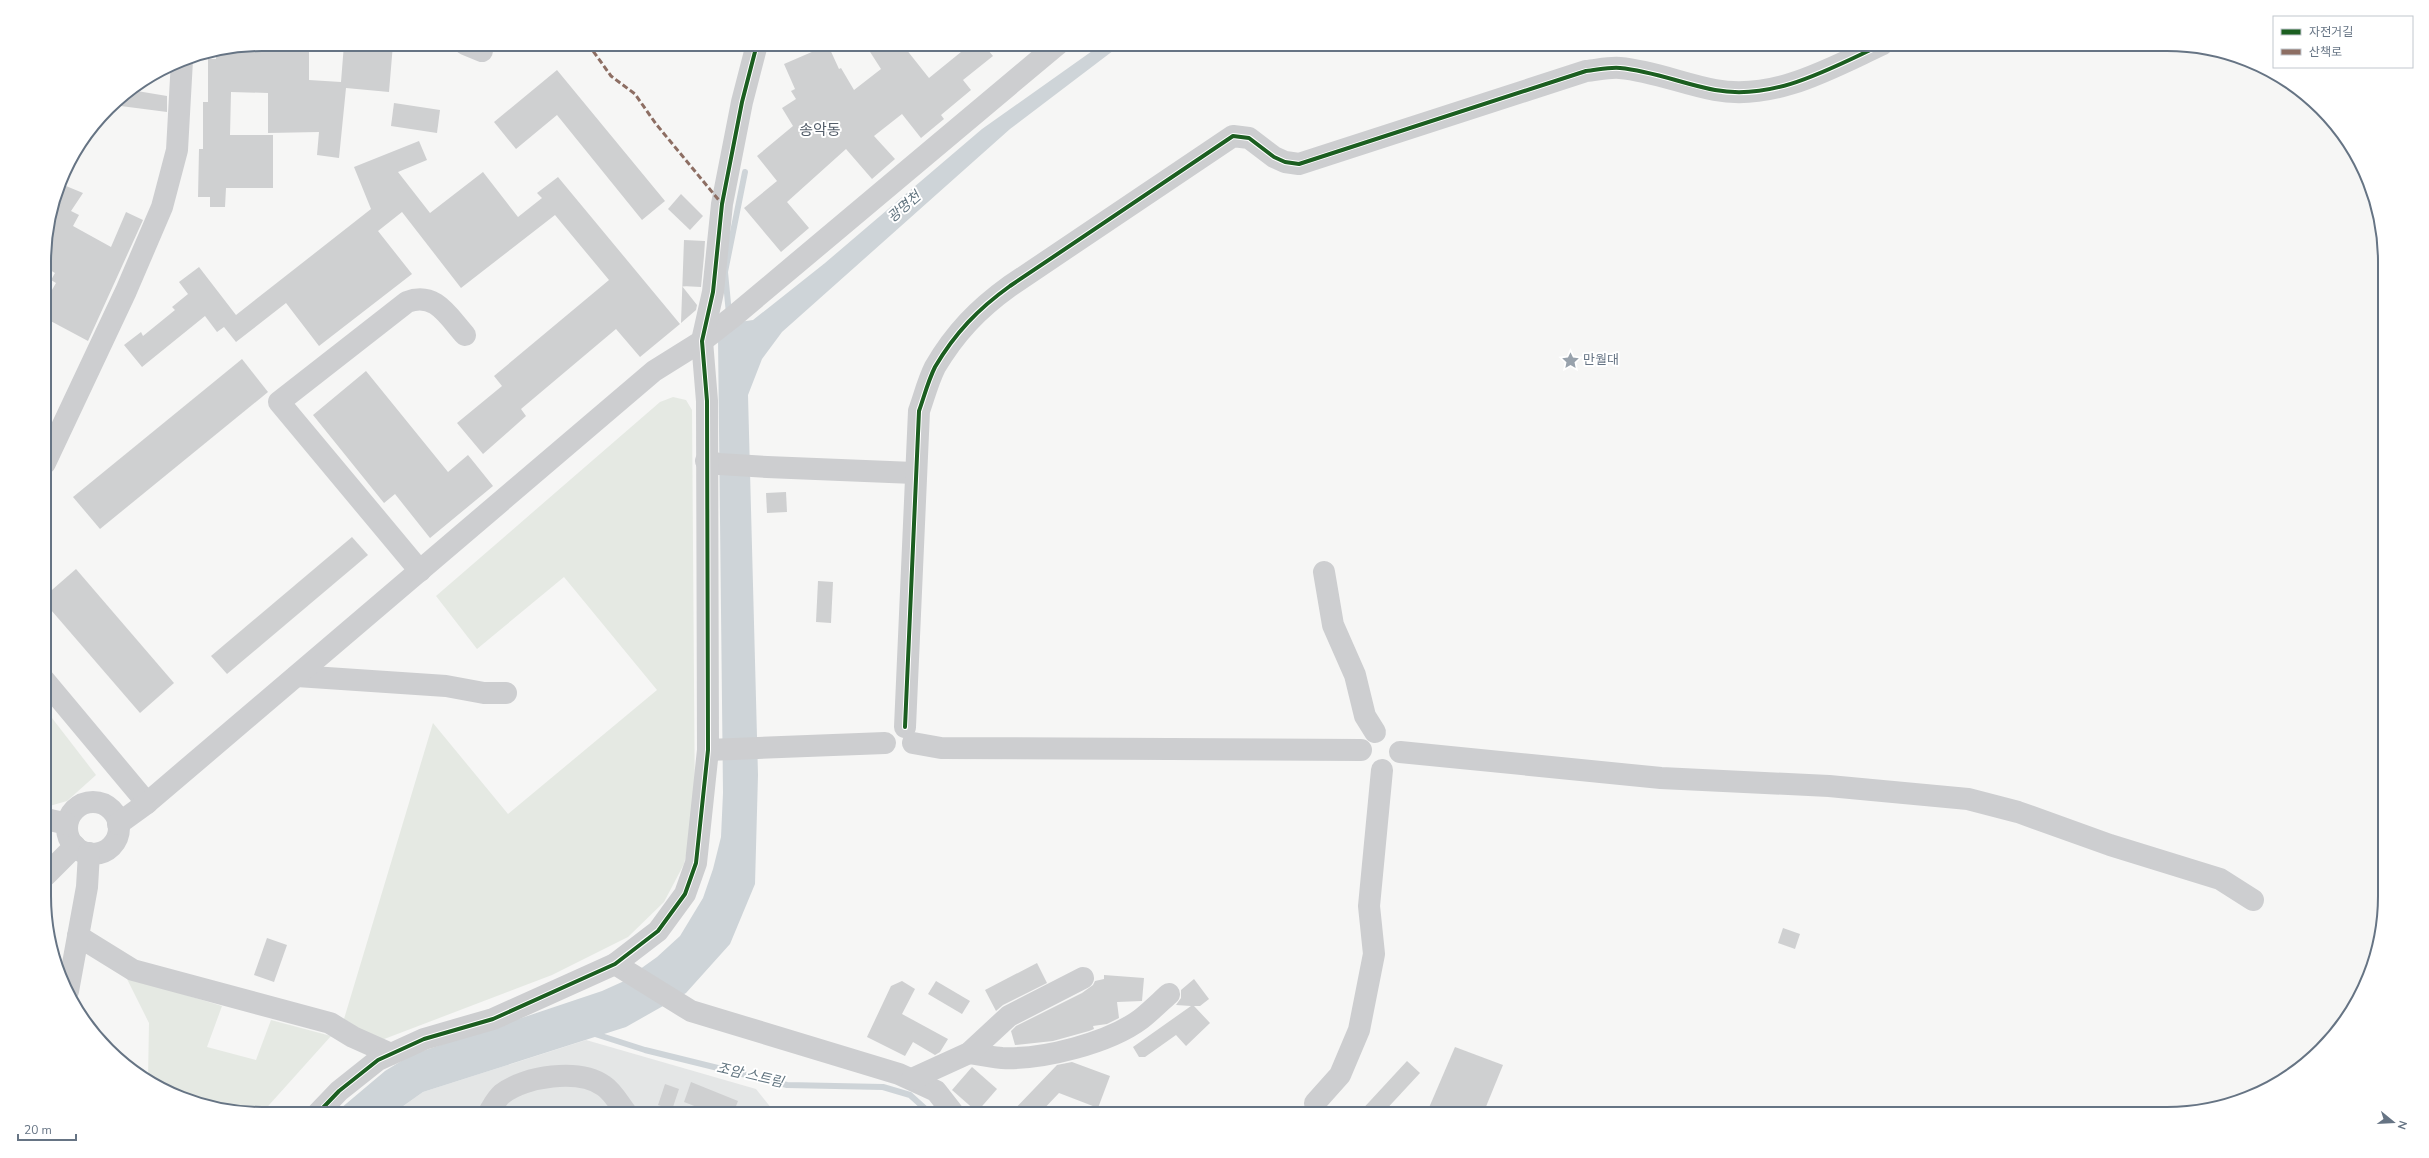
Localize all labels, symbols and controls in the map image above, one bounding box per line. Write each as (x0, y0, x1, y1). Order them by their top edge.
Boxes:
legend (2273, 16, 2413, 68)
text: 자전거길 (2309, 24, 2353, 40)
text: 산책로 (2309, 44, 2342, 60)
district label: 송악동 (799, 120, 841, 140)
water label: 광명천 (883, 186, 926, 227)
place icon: 만월대 (1560, 350, 1580, 370)
place label: 만월대 (1583, 351, 1619, 369)
water label: 조암 스트림 (715, 1058, 786, 1092)
north arrow (2373, 1102, 2413, 1142)
scale bar (18, 1116, 76, 1142)
text: N (2394, 1119, 2410, 1131)
text: 20 m (24, 1122, 52, 1138)

